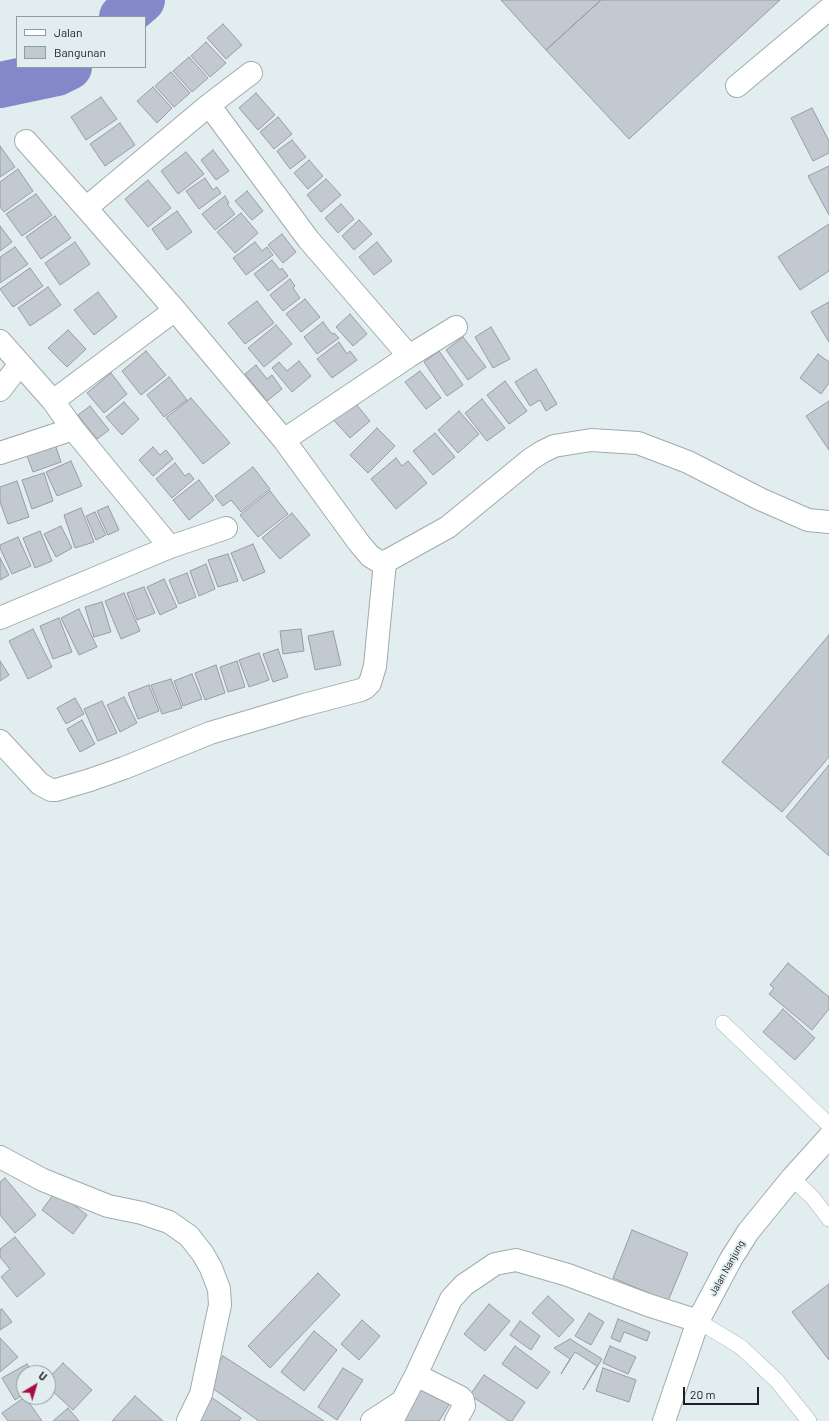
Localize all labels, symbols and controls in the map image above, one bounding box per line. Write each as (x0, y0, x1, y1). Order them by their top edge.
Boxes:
legend (16, 16, 146, 68)
text: Jalan (54, 25, 82, 39)
text: Bangunan (54, 45, 106, 59)
street label: Jalan Nanjung (707, 1238, 747, 1298)
north arrow (16, 1365, 56, 1405)
text: U (36, 1369, 50, 1383)
scale bar (685, 1379, 761, 1405)
text: 20 m (690, 1387, 716, 1401)

